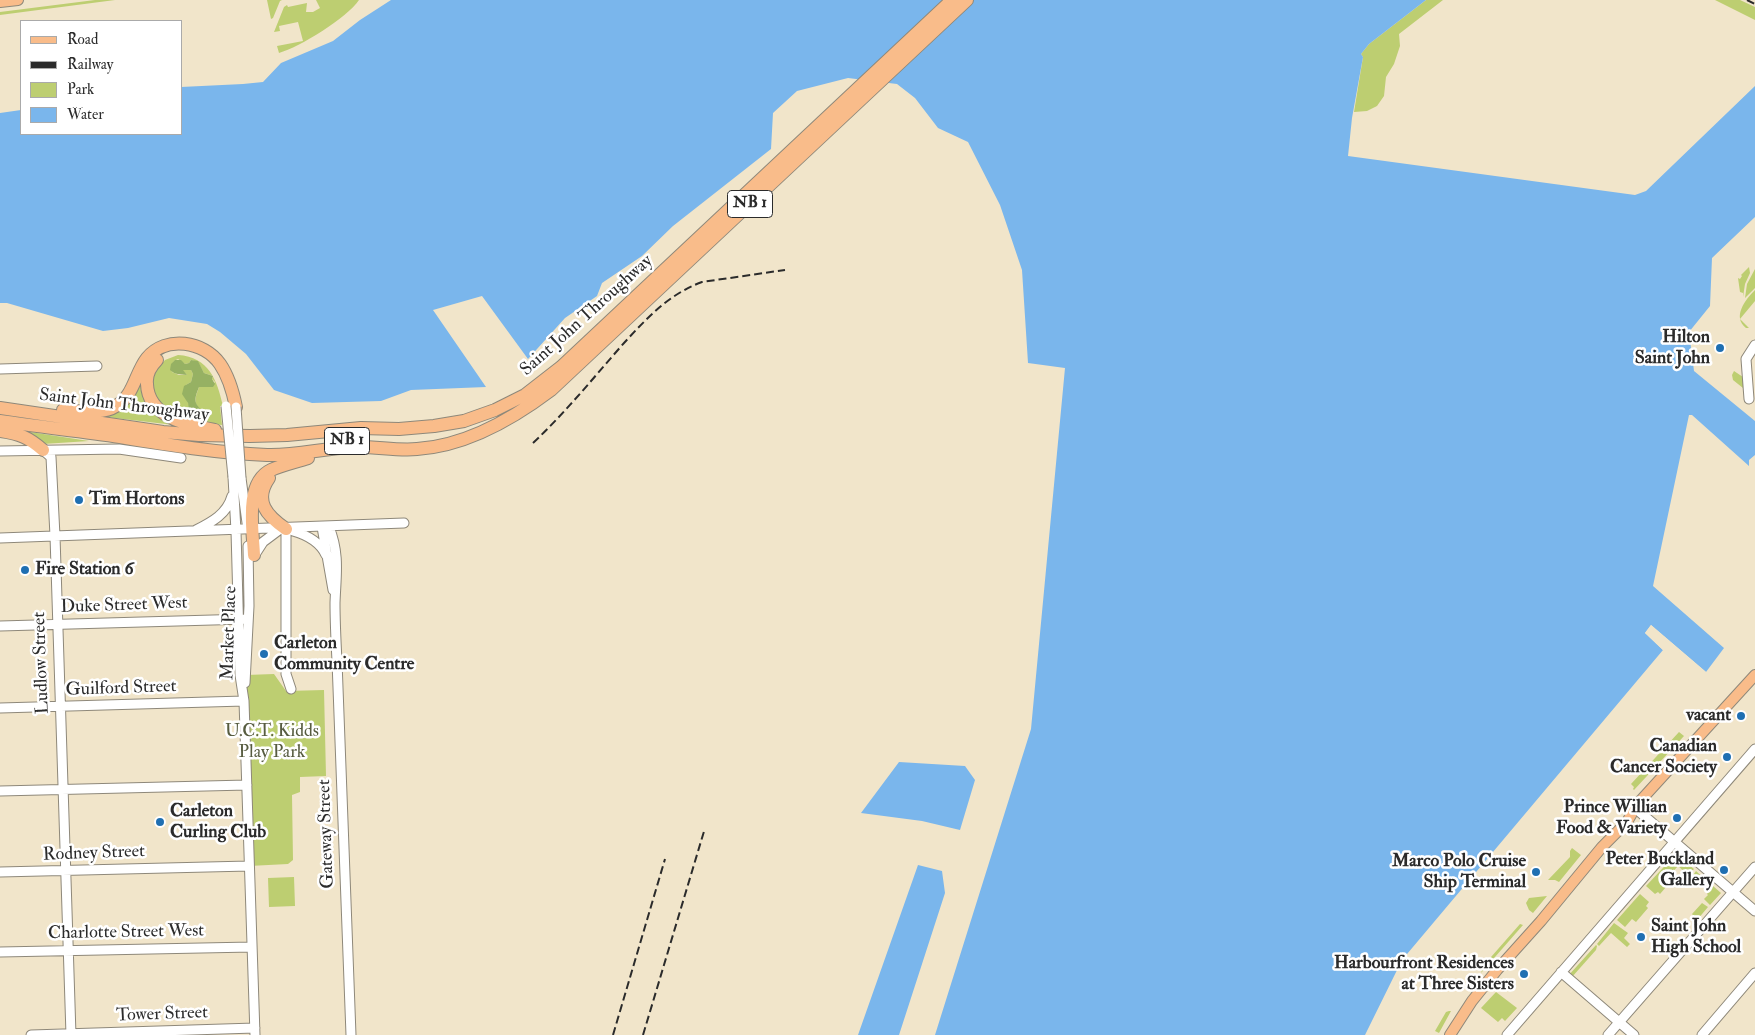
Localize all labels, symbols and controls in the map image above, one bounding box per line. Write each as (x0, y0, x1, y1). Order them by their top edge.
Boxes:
legend (20, 20, 182, 135)
text: Road (67, 30, 98, 49)
text: Railway (67, 55, 113, 74)
text: Park (67, 80, 94, 99)
text: Water (67, 105, 104, 124)
road number: NB 1 (728, 190, 772, 218)
street label: Saint John Throughway (516, 251, 658, 381)
place label: Hilton Saint John (1635, 327, 1710, 369)
marker: Hilton Saint John (1714, 342, 1726, 354)
street label: Saint John Throughway (38, 385, 210, 427)
road number: NB 1 (324, 428, 370, 454)
place label: Tim Hortons (89, 489, 184, 511)
marker: Tim Hortons (73, 494, 85, 506)
place label: Fire Station 6 (35, 559, 133, 581)
marker: Fire Station 6 (19, 564, 31, 576)
street label: Market Place (218, 586, 242, 680)
street label: Duke Street West (60, 593, 188, 619)
street label: Ludlow Street (29, 611, 55, 715)
place label: Carleton Community Centre (274, 633, 414, 676)
marker: Carleton Community Centre (258, 648, 270, 660)
street label: Guilford Street (65, 676, 177, 702)
place label: vacant (1686, 705, 1731, 727)
marker: vacant (1735, 710, 1747, 722)
park label: U.C.T. Kidds Play Park (225, 721, 319, 764)
place label: Canadian Cancer Society (1610, 736, 1717, 779)
marker: Canadian Cancer Society (1721, 751, 1733, 763)
street label: Gateway Street (314, 779, 340, 889)
place label: Prince Willian Food & Variety (1556, 797, 1667, 840)
place label: Carleton Curling Club (170, 801, 266, 844)
marker: Prince Willian Food & Variety (1671, 812, 1683, 824)
marker: Carleton Curling Club (154, 816, 166, 828)
street label: Rodney Street (43, 841, 145, 867)
place label: Peter Buckland Gallery (1605, 849, 1714, 892)
place label: Marco Polo Cruise Ship Terminal (1392, 851, 1526, 894)
marker: Peter Buckland Gallery (1718, 864, 1730, 876)
marker: Marco Polo Cruise Ship Terminal (1530, 866, 1542, 878)
place label: Saint John High School (1651, 916, 1741, 959)
street label: Charlotte Street West (48, 921, 204, 945)
marker: Saint John High School (1635, 931, 1647, 943)
place label: Harbourfront Residences at Three Sisters (1334, 953, 1514, 996)
marker: Harbourfront Residences at Three Sisters (1518, 968, 1530, 980)
street label: Tower Street (116, 1003, 208, 1027)

